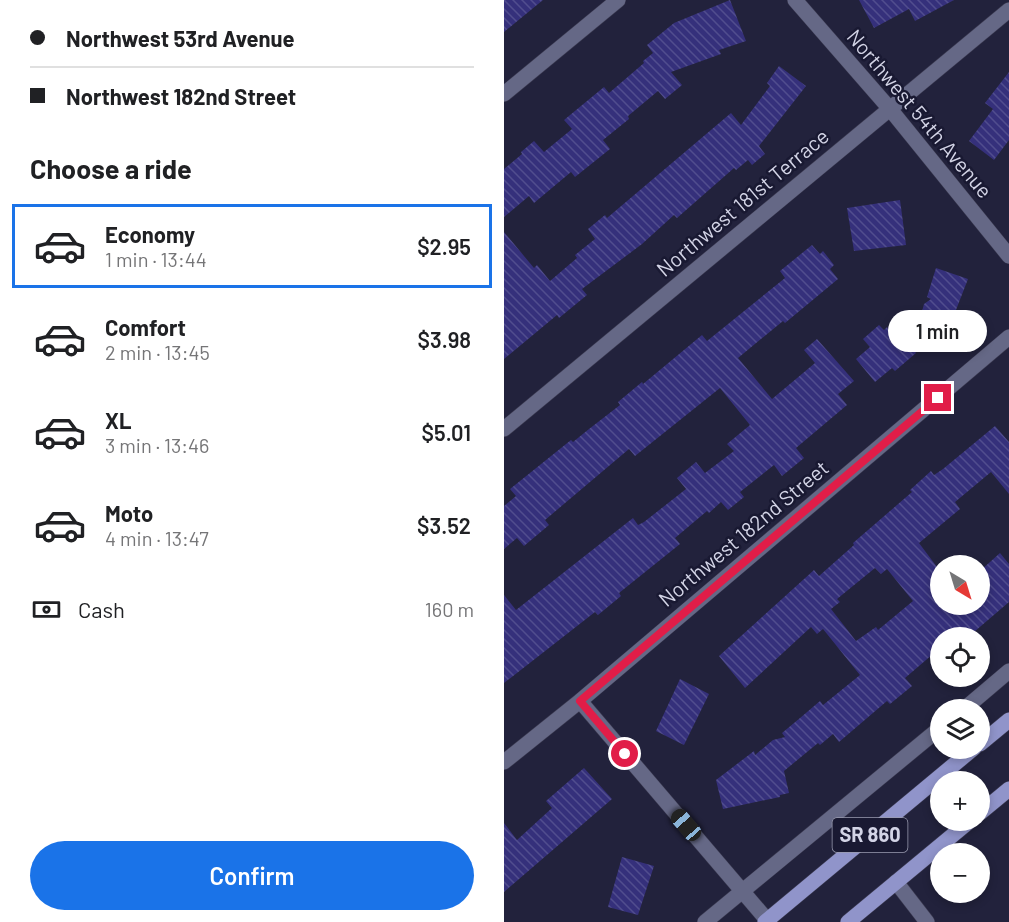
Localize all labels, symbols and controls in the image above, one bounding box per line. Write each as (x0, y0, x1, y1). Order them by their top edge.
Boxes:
street label: Northwest 54th Avenue (842, 24, 998, 202)
text: Northwest 53rd Avenue (66, 25, 295, 51)
text: Northwest 182nd Street (66, 83, 296, 109)
street label: Northwest 181st Terrace (651, 123, 833, 281)
text: Choose a ride (30, 152, 192, 184)
icon: car (33, 219, 87, 273)
text: Economy (105, 221, 195, 247)
text: $2.95 (417, 233, 471, 259)
text: 1 min · 13:44 (105, 247, 207, 271)
callout: 1 min (888, 311, 988, 353)
icon: car (33, 312, 87, 366)
text: Comfort (105, 314, 186, 340)
text: 1 min (916, 319, 959, 343)
text: $3.98 (418, 326, 471, 352)
text: 2 min · 13:45 (105, 340, 210, 364)
route end (924, 384, 951, 411)
icon: car (33, 405, 87, 459)
text: XL (105, 407, 131, 433)
text: $5.01 (422, 419, 471, 445)
text: 3 min · 13:46 (105, 433, 209, 457)
street label: Northwest 182nd Street (653, 455, 833, 611)
icon: car (33, 498, 87, 552)
text: Moto (105, 500, 153, 526)
text: $3.52 (417, 512, 471, 538)
text: 4 min · 13:47 (105, 526, 209, 550)
north arrow (930, 555, 990, 615)
map controls (930, 555, 990, 903)
icon: cash (30, 593, 63, 626)
text: Cash (78, 596, 125, 622)
text: 160 m (425, 597, 474, 621)
button: locate (930, 627, 990, 687)
button: layers (930, 699, 990, 759)
route start (611, 740, 638, 767)
button: + (930, 771, 990, 831)
car (667, 806, 705, 844)
road number: SR 860 (832, 818, 908, 852)
button: Confirm (30, 841, 474, 910)
button: − (930, 843, 990, 903)

